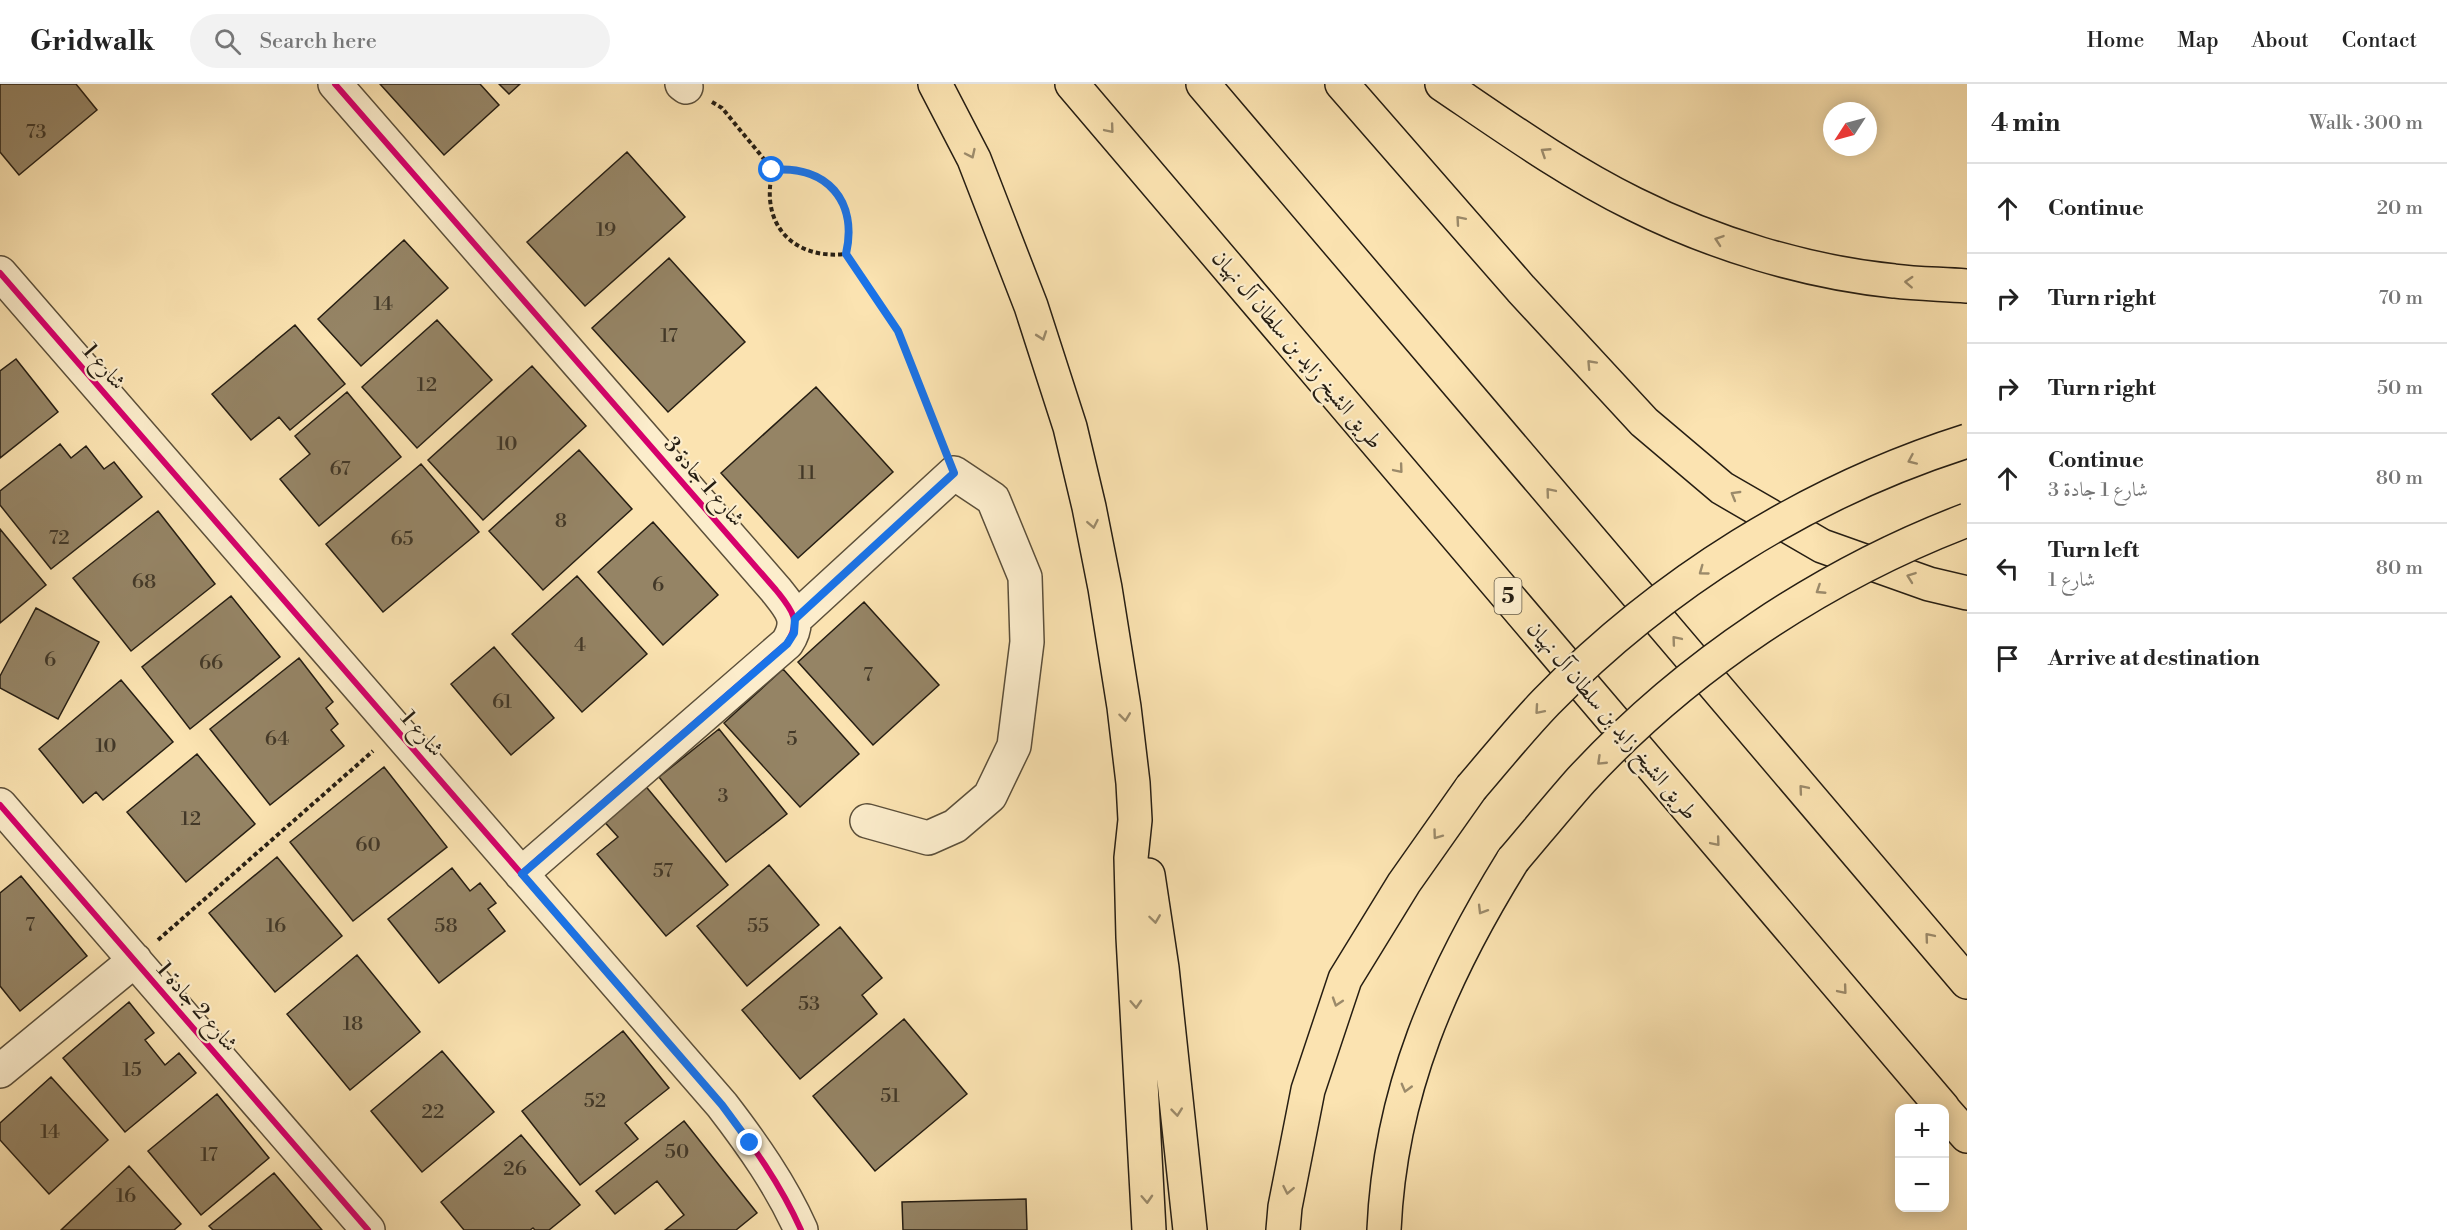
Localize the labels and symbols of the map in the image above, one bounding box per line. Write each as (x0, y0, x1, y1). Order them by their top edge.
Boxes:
north arrow (1823, 102, 1877, 156)
house number: 73 (26, 120, 46, 145)
one-way arrow (1103, 122, 1114, 133)
one-way arrow (964, 148, 976, 159)
one-way arrow (1541, 148, 1551, 160)
route start (758, 156, 784, 182)
one-way arrow (1457, 215, 1468, 226)
house number: 19 (596, 218, 616, 243)
one-way arrow (1714, 234, 1725, 247)
street label: طريق الشيخ زايد بن سلطان آل نهيان (1202, 244, 1389, 458)
one-way arrow (1904, 276, 1913, 289)
house number: 14 (373, 292, 393, 317)
house number: 17 (660, 324, 678, 349)
one-way arrow (1034, 330, 1047, 341)
street label: شارع 1 (74, 338, 131, 398)
one-way arrow (1587, 361, 1598, 371)
house number: 12 (417, 373, 437, 398)
house number: 10 (496, 432, 518, 457)
street label: شارع 1 جادة 3 (655, 432, 750, 535)
one-way arrow (1907, 452, 1918, 464)
house number: 67 (329, 457, 351, 482)
house number: 11 (798, 461, 816, 486)
one-way arrow (1392, 462, 1403, 473)
one-way arrow (1546, 488, 1557, 499)
one-way arrow (1731, 491, 1741, 502)
house number: 8 (555, 509, 567, 534)
one-way arrow (1086, 519, 1099, 529)
house number: 72 (48, 526, 70, 551)
house number: 65 (390, 527, 414, 552)
one-way arrow (1699, 564, 1710, 575)
house number: 68 (132, 570, 156, 595)
one-way arrow (1906, 572, 1917, 585)
house number: 6 (652, 573, 664, 598)
road number: 5 (1494, 578, 1522, 614)
one-way arrow (1816, 583, 1826, 595)
street label: طريق الشيخ زايد بن سلطان آل نهيان (1517, 615, 1704, 829)
house number: 4 (574, 633, 586, 658)
one-way arrow (1672, 636, 1683, 647)
house number: 6 (44, 648, 56, 673)
house number: 66 (199, 651, 223, 676)
house number: 7 (863, 663, 873, 688)
house number: 61 (492, 690, 512, 715)
one-way arrow (1535, 704, 1546, 714)
street label: شارع 1 (392, 705, 449, 765)
one-way arrow (1119, 712, 1131, 721)
house number: 64 (265, 727, 289, 752)
house number: 5 (786, 727, 798, 752)
house number: 10 (95, 734, 117, 759)
one-way arrow (1597, 754, 1608, 765)
house number: 3 (717, 784, 729, 809)
one-way arrow (1799, 785, 1810, 796)
house number: 12 (181, 807, 201, 832)
one-way arrow (1433, 829, 1444, 840)
house number: 60 (355, 833, 381, 858)
one-way arrow (1709, 835, 1720, 846)
house number: 57 (653, 859, 673, 884)
one-way arrow (1478, 904, 1490, 914)
house number: 7 (25, 913, 35, 938)
house number: 16 (266, 914, 286, 939)
house number: 58 (434, 914, 458, 939)
house number: 55 (747, 914, 769, 939)
one-way arrow (1149, 914, 1161, 923)
one-way arrow (1925, 933, 1936, 944)
street label: شارع 2 جادة 1 (148, 957, 243, 1060)
one-way arrow (1835, 983, 1846, 994)
house number: 53 (798, 992, 820, 1017)
one-way arrow (1332, 996, 1344, 1007)
one-way arrow (1130, 1000, 1143, 1009)
house number: 18 (343, 1012, 363, 1037)
house number: 15 (122, 1058, 142, 1083)
one-way arrow (1401, 1083, 1413, 1093)
house number: 51 (880, 1084, 900, 1109)
house number: 52 (584, 1089, 606, 1114)
house number: 22 (422, 1100, 444, 1125)
one-way arrow (1170, 1108, 1183, 1117)
house number: 14 (40, 1120, 60, 1145)
route end (736, 1129, 762, 1155)
house number: 50 (665, 1140, 689, 1165)
house number: 17 (200, 1143, 218, 1168)
house number: 26 (503, 1157, 527, 1182)
house number: 16 (116, 1184, 136, 1209)
one-way arrow (1282, 1185, 1295, 1195)
one-way arrow (1141, 1195, 1154, 1204)

